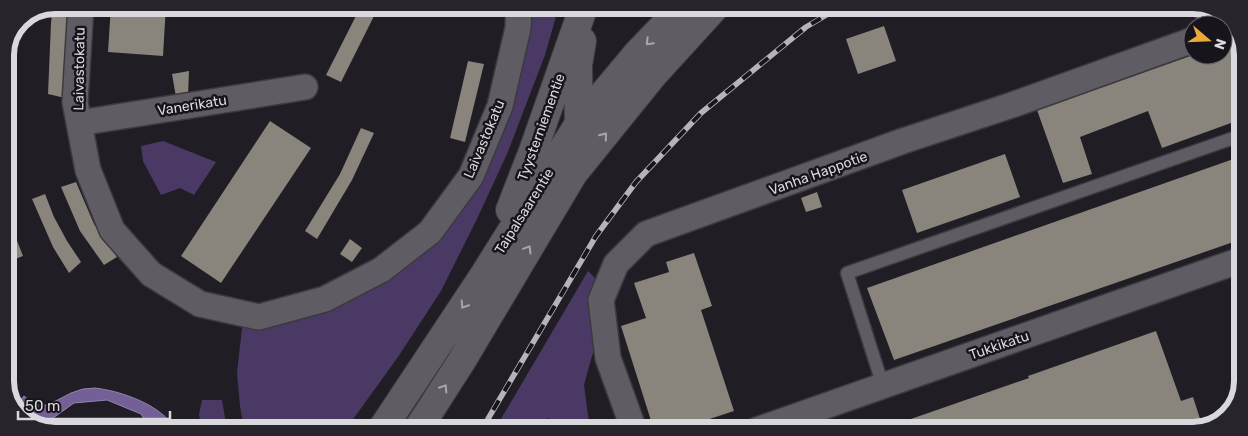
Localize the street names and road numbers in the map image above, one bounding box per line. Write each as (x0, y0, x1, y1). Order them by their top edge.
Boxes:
street label: Laivastokatu (70, 27, 89, 111)
street label: Tyysterniementie (514, 71, 569, 183)
street label: Vanerikatu (156, 92, 228, 119)
street label: Laivastokatu (460, 97, 509, 181)
street label: Vanha Happotie (767, 148, 870, 199)
street label: Taipalsaarentie (491, 165, 558, 257)
street label: Tukkikatu (967, 327, 1031, 364)

